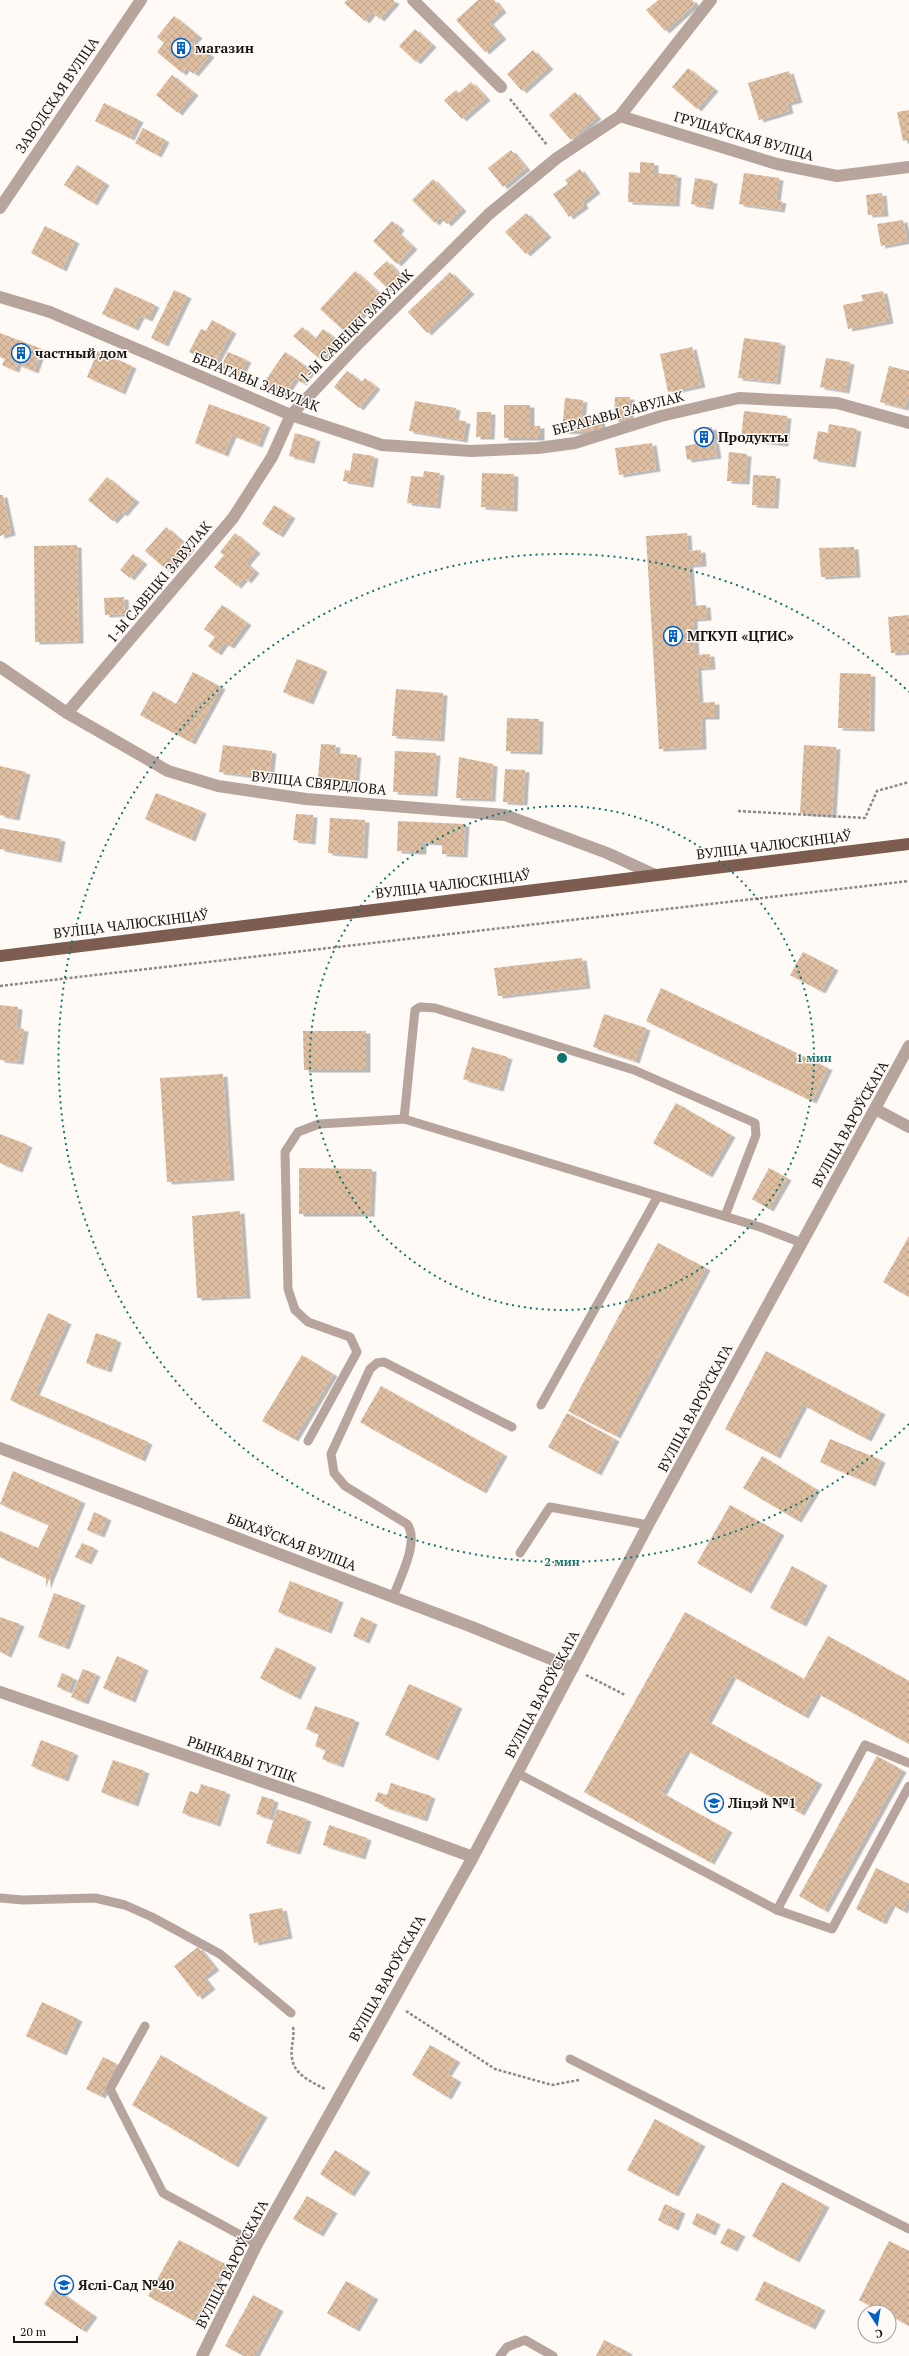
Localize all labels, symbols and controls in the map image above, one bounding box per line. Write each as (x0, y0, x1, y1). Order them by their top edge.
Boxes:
street label: ЗАВОДСКАЯ ВУЛІЦА (11, 33, 103, 157)
building icon: магазин (170, 37, 192, 59)
place label: магазин (195, 38, 254, 57)
street label: ГРУШАЎСКАЯ ВУЛІЦА (672, 106, 817, 165)
street label: 1-Ы САВЕЦКІ ЗАВУЛАК (295, 264, 417, 387)
building icon: частный дом (10, 342, 32, 364)
place label: частный дом (35, 343, 127, 362)
street label: БЕРАГАВЫ ЗАВУЛАК (190, 347, 323, 416)
street label: БЕРАГАВЫ ЗАВУЛАК (550, 386, 687, 439)
building icon: Продукты (693, 426, 715, 448)
place label: Продукты (718, 427, 789, 446)
street label: 1-Ы САВЕЦКІ ЗАВУЛАК (102, 516, 216, 647)
building icon: МГКУП «ЦГИС» (662, 625, 684, 647)
place label: МГКУП «ЦГИС» (687, 626, 794, 645)
street label: ВУЛІЦА СВЯРДЛОВА (251, 766, 388, 799)
street label: ВУЛІЦА ЧАЛЮСКІНЦАЎ (695, 825, 853, 863)
street label: ВУЛІЦА ЧАЛЮСКІНЦАЎ (374, 864, 532, 902)
street label: ВУЛІЦА ЧАЛЮСКІНЦАЎ (52, 904, 210, 942)
text: 1 мин (796, 1050, 832, 1065)
centre of rings (555, 1051, 569, 1065)
street label: ВУЛІЦА ВАРОЎСКАГА (807, 1057, 893, 1190)
street label: ВУЛІЦА ВАРОЎСКАГА (653, 1340, 736, 1475)
street label: БЫХАЎСКАЯ ВУЛІЦА (225, 1508, 360, 1575)
text: 2 мин (544, 1554, 580, 1569)
street label: ВУЛІЦА ВАРОЎСКАГА (500, 1626, 583, 1761)
street label: РЫНКАВЫ ТУПІК (185, 1731, 300, 1786)
school or university icon: Ліцэй №1 (703, 1792, 725, 1814)
place label: Ліцэй №1 (727, 1793, 796, 1812)
street label: ВУЛІЦА ВАРОЎСКАГА (344, 1911, 430, 2044)
street label: ВУЛІЦА ВАРОЎСКАГА (191, 2196, 272, 2331)
school or university icon: Яслі-Сад №40 (53, 2274, 75, 2296)
place label: Яслі-Сад №40 (78, 2275, 174, 2294)
north arrow (857, 2304, 897, 2344)
scale bar (14, 2318, 77, 2344)
text: 20 m (20, 2324, 47, 2339)
text: С (874, 2326, 884, 2341)

